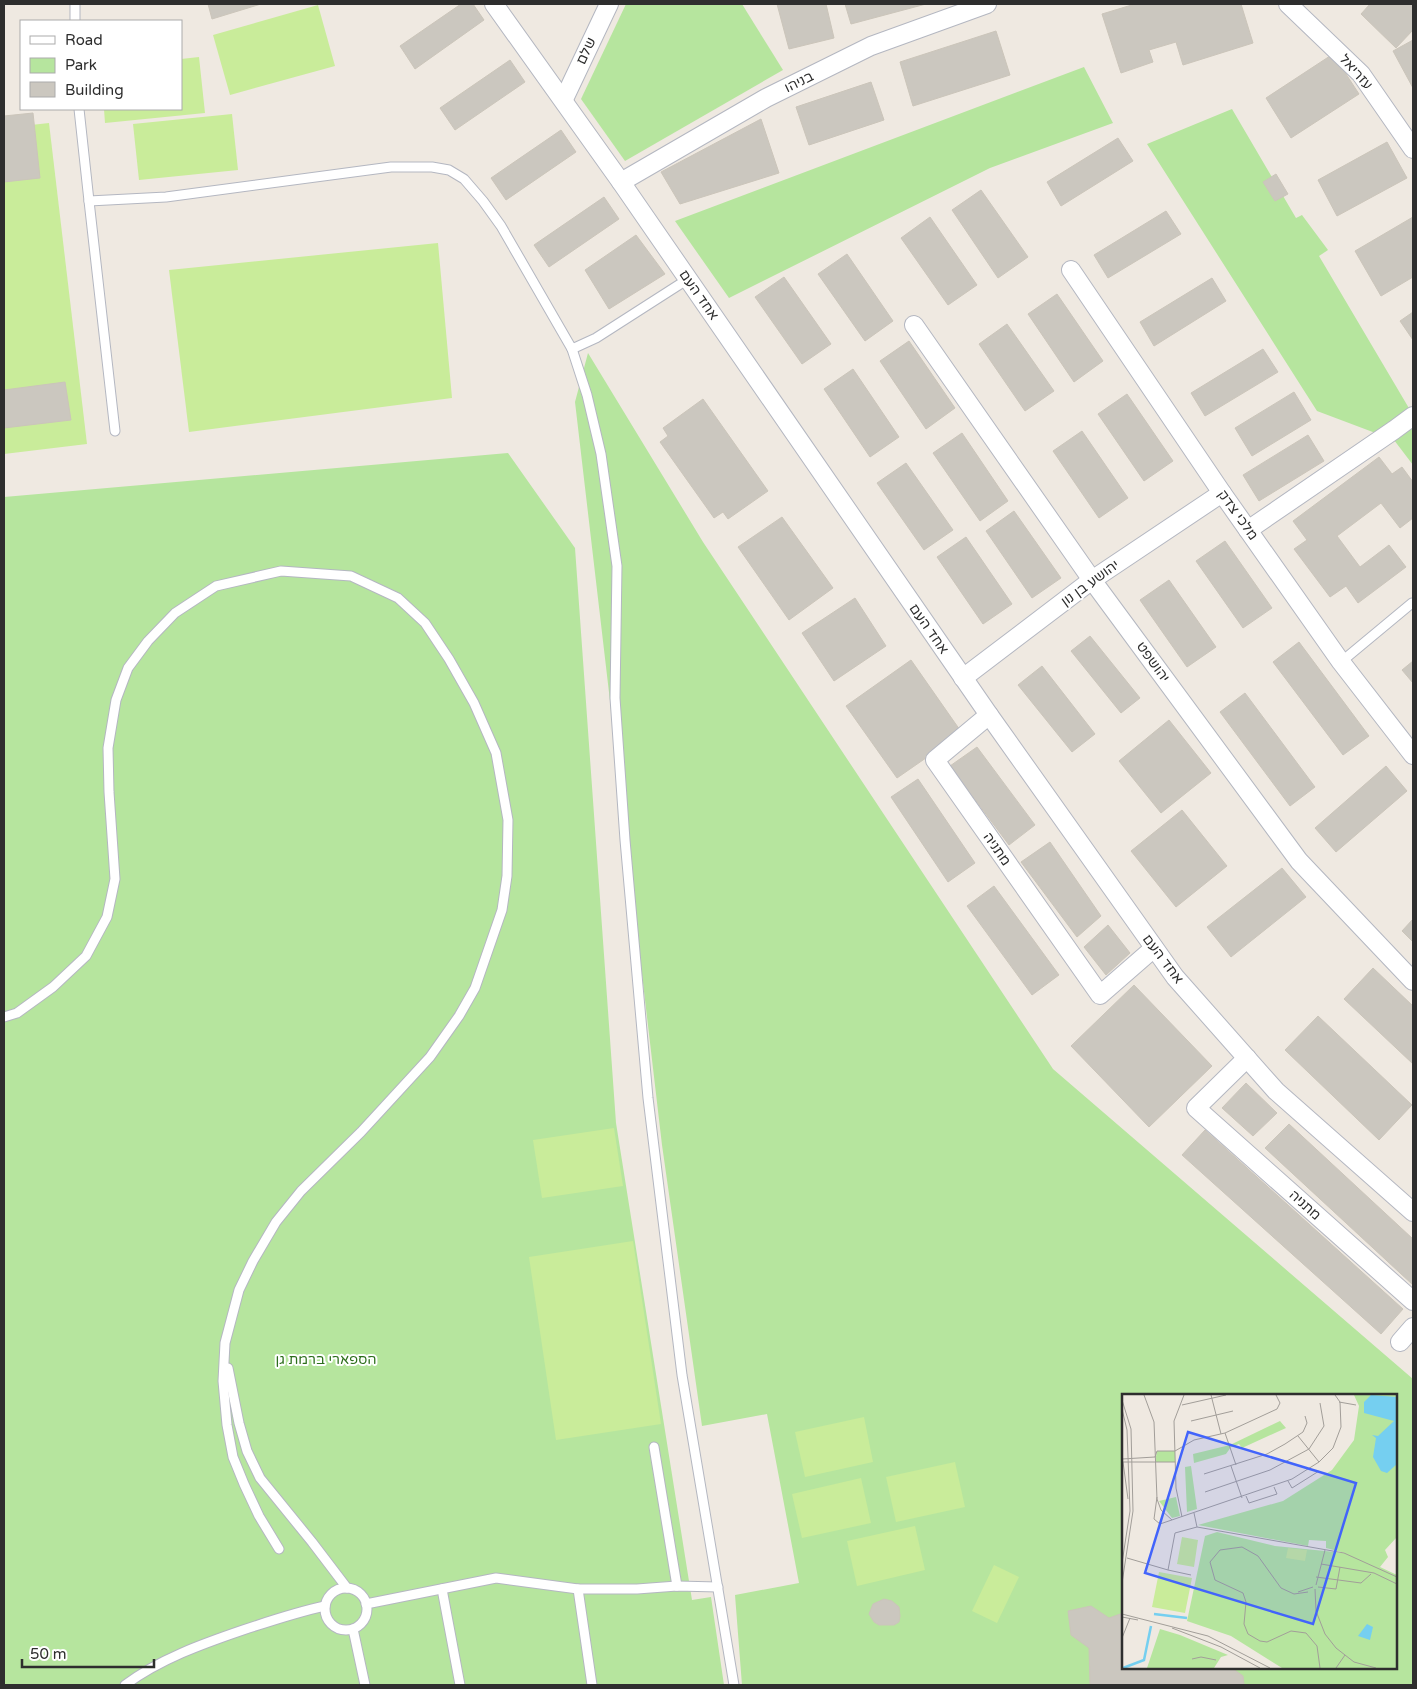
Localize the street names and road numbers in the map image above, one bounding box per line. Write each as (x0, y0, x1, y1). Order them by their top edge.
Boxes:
street label: שלם (572, 35, 600, 67)
street label: עזריאל (1336, 51, 1376, 93)
street label: בניהו (782, 68, 816, 96)
street label: אחד העם (676, 267, 722, 323)
street label: מלכי צדק (1214, 487, 1262, 543)
street label: יהושע בן נון (1058, 556, 1122, 610)
street label: אחד העם (906, 601, 952, 657)
street label: יהושפט (1133, 638, 1173, 686)
street label: מתניה (979, 829, 1015, 869)
street label: אחד העם (1139, 931, 1187, 987)
street label: מתניה (1286, 1186, 1324, 1224)

